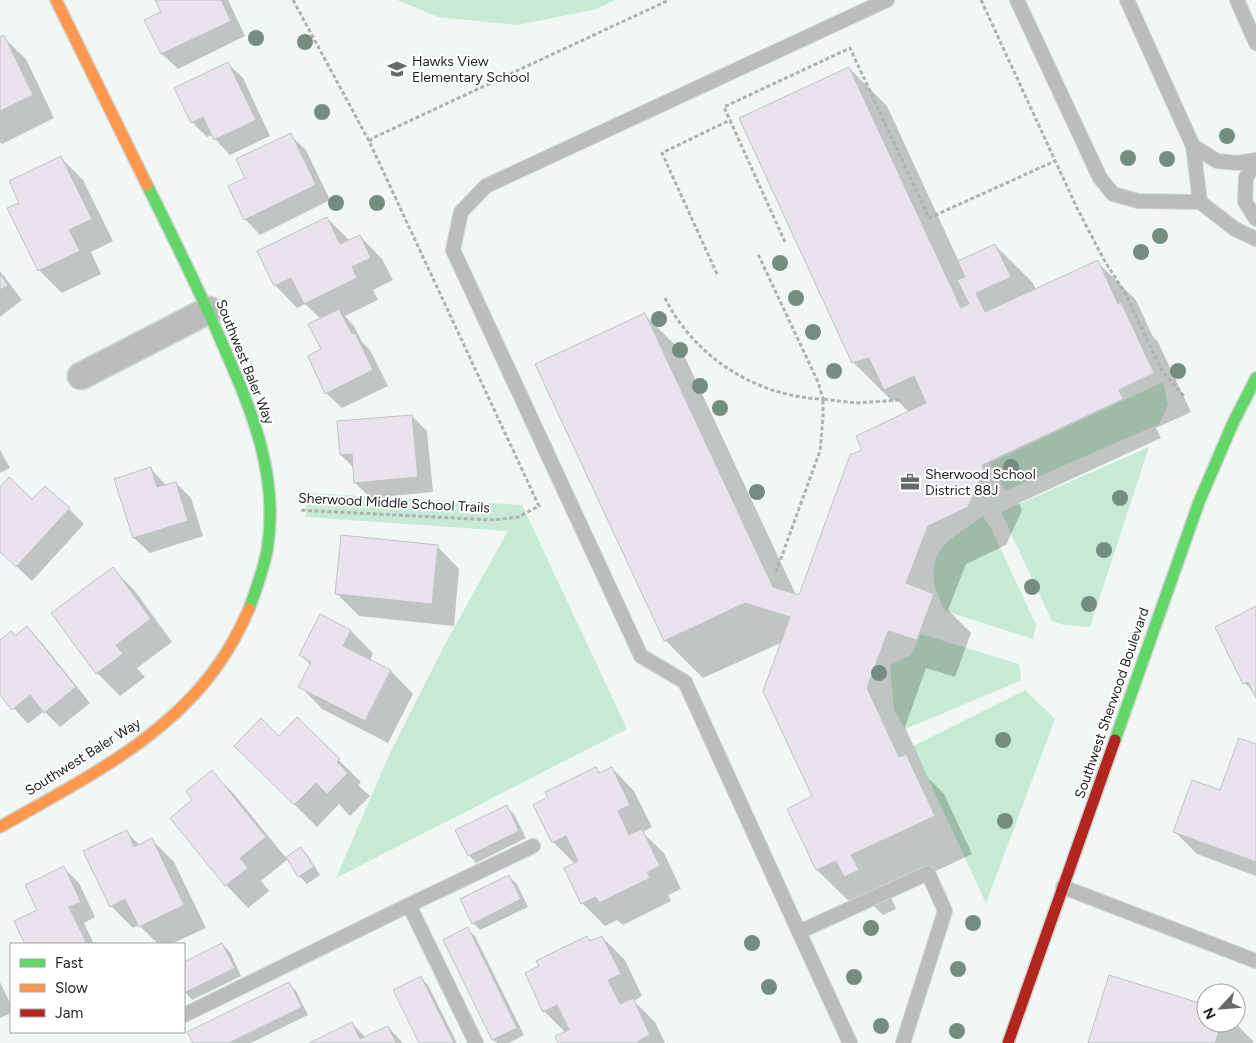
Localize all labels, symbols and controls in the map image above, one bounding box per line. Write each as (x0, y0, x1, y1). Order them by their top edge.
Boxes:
place label: Hawks View Elementary School (412, 53, 530, 86)
school or university icon: Hawks View Elementary School (386, 58, 408, 80)
street label: Southwest Baler Way (212, 297, 278, 427)
place label: Sherwood School District 88J (925, 466, 1036, 499)
office icon: Sherwood School District 88J (899, 471, 921, 493)
street label: Sherwood Middle School Trails (298, 489, 490, 517)
street label: Southwest Sherwood Boulevard (1071, 605, 1153, 801)
street label: Southwest Baler Way (22, 714, 144, 799)
legend (10, 943, 185, 1033)
text: Fast (55, 954, 84, 972)
text: Slow (55, 979, 88, 997)
north arrow (1196, 983, 1246, 1033)
text: Jam (55, 1004, 83, 1022)
text: N (1200, 1005, 1220, 1022)

